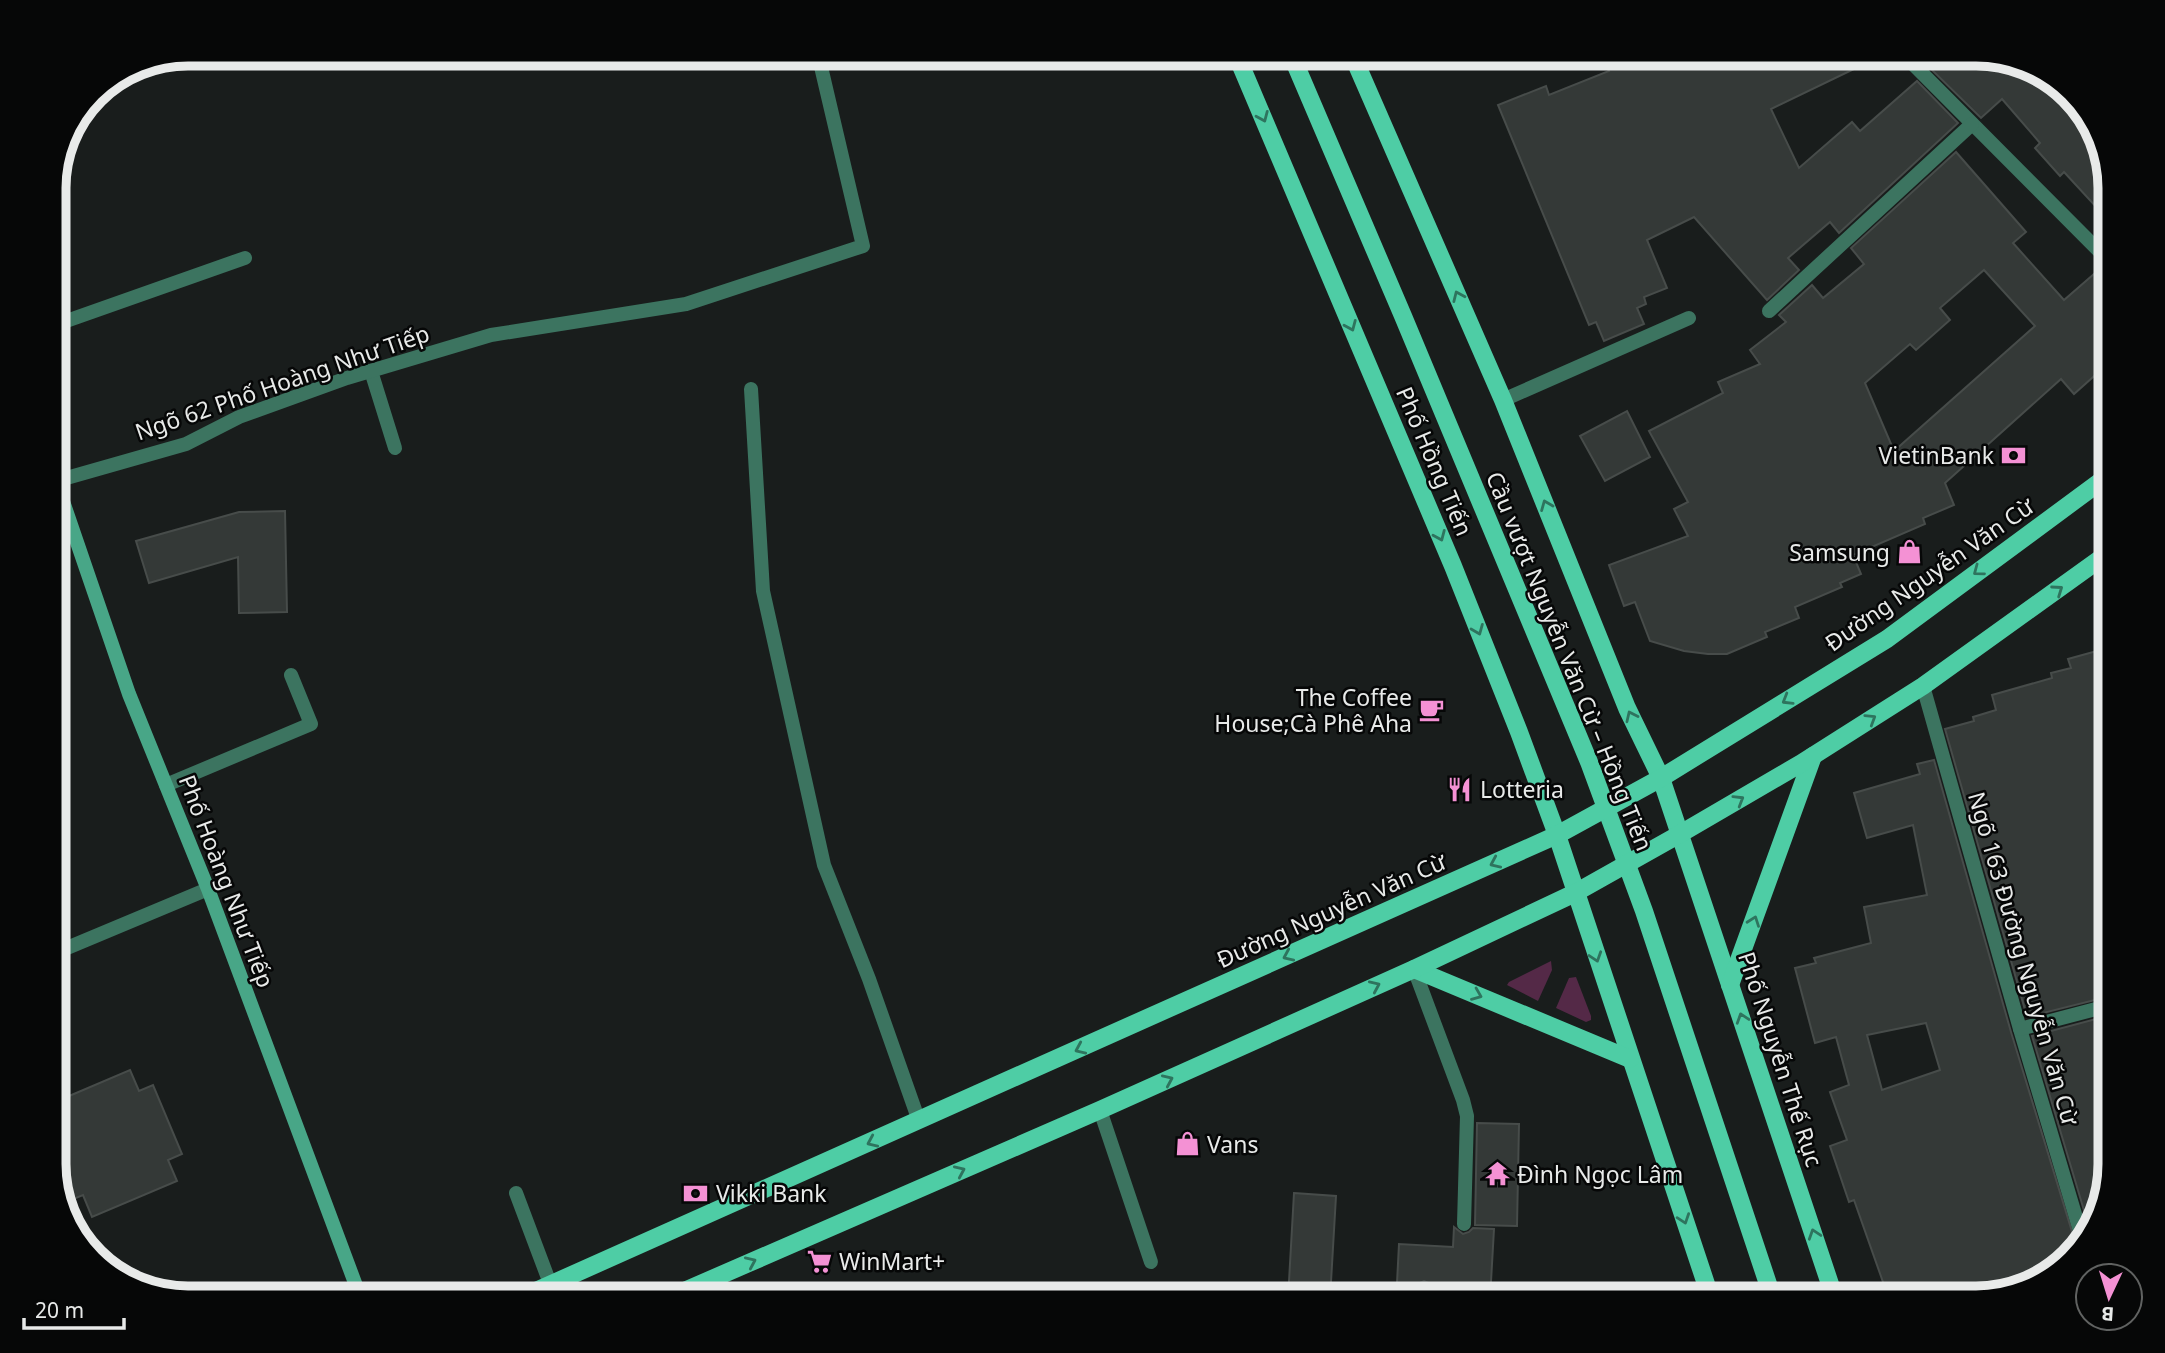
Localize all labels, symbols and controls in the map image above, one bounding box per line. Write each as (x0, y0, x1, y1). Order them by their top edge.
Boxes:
one-way arrow (1254, 110, 1268, 122)
one-way arrow (1452, 290, 1466, 303)
street label: Ngõ 62 Phố Hoàng Như Tiếp (131, 317, 433, 447)
one-way arrow (1343, 320, 1357, 332)
street label: Phố Hồng Tiến (1389, 381, 1481, 541)
place label: VietinBank (1878, 439, 1995, 471)
bank icon: VietinBank (2000, 441, 2028, 469)
street label: Cầu vượt Nguyễn Văn Cừ – Hồng Tiến (1479, 467, 1661, 855)
street label: Đường Nguyễn Văn Cừ (1818, 489, 2041, 658)
one-way arrow (1540, 500, 1554, 512)
one-way arrow (1432, 529, 1446, 541)
place label: Samsung (1789, 536, 1890, 568)
shop icon: Samsung (1896, 538, 1924, 566)
one-way arrow (1973, 563, 1986, 576)
one-way arrow (2050, 586, 2063, 598)
one-way arrow (1470, 623, 1484, 635)
place label: The Coffee House;Cà Phê Aha (1214, 681, 1412, 739)
one-way arrow (1781, 692, 1794, 705)
cafe icon: The Coffee House;Cà Phê Aha (1418, 696, 1446, 724)
one-way arrow (1626, 711, 1640, 723)
one-way arrow (1863, 715, 1876, 728)
street label: Phố Hoàng Như Tiếp (172, 770, 282, 992)
place label: Lotteria (1480, 773, 1564, 805)
restaurant icon: Lotteria (1446, 775, 1474, 803)
street label: Ngõ 163 Đường Nguyễn Văn Cừ (1961, 788, 2087, 1130)
one-way arrow (1731, 795, 1744, 808)
street label: Đường Nguyễn Văn Cừ (1211, 844, 1452, 975)
one-way arrow (1490, 855, 1502, 869)
one-way arrow (1746, 915, 1760, 927)
street label: Phố Nguyễn Thế Rục (1731, 947, 1831, 1171)
one-way arrow (1282, 948, 1295, 962)
one-way arrow (1588, 951, 1603, 963)
one-way arrow (1368, 980, 1381, 994)
one-way arrow (1471, 986, 1483, 1000)
one-way arrow (1735, 1013, 1750, 1025)
one-way arrow (1075, 1041, 1087, 1055)
one-way arrow (1161, 1074, 1173, 1088)
place label: Vans (1207, 1128, 1258, 1160)
shop icon: Vans (1173, 1130, 1201, 1158)
one-way arrow (867, 1134, 879, 1148)
place label: Đình Ngọc Lâm (1517, 1158, 1683, 1190)
temple icon: Đình Ngọc Lâm (1483, 1160, 1511, 1188)
one-way arrow (952, 1165, 965, 1179)
place label: Vikki Bank (716, 1177, 827, 1209)
bank icon: Vikki Bank (682, 1179, 710, 1207)
one-way arrow (1676, 1213, 1690, 1225)
one-way arrow (1808, 1228, 1822, 1241)
place label: WinMart+ (839, 1245, 945, 1277)
supermarket icon: WinMart+ (805, 1247, 833, 1275)
one-way arrow (744, 1256, 756, 1270)
north arrow (2074, 1262, 2144, 1332)
scale bar (24, 1286, 124, 1330)
text: 20 m (35, 1296, 84, 1324)
text: B (2101, 1301, 2115, 1327)

